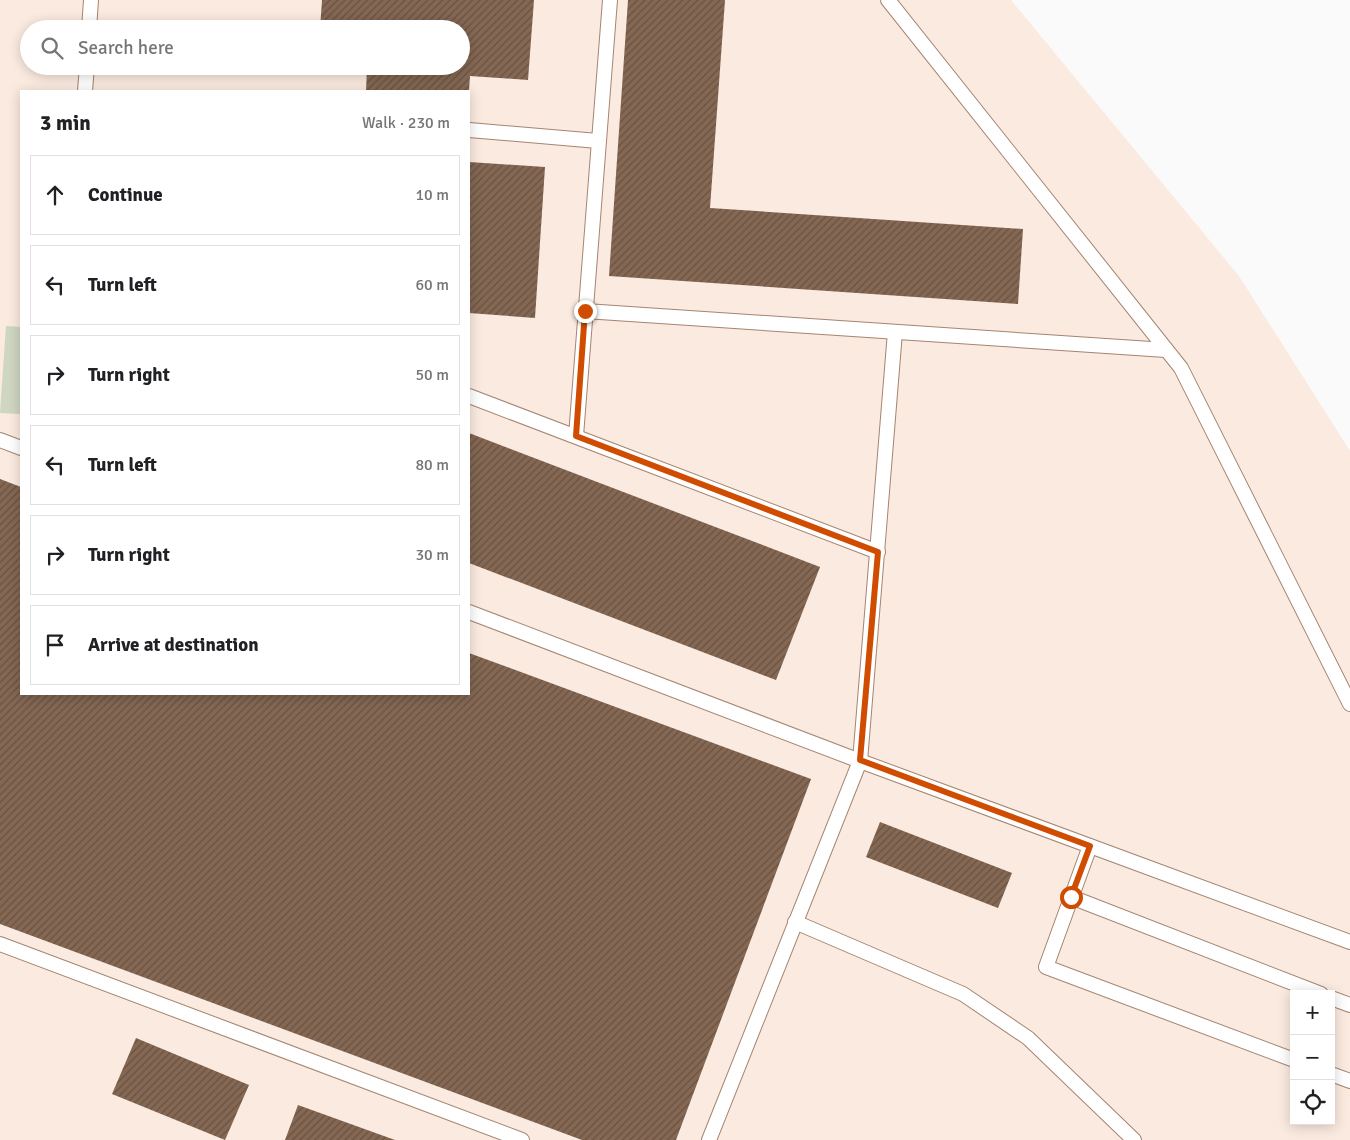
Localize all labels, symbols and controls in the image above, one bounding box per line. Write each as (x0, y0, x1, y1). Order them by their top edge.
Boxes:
search box (20, 20, 470, 75)
icon: search (38, 34, 66, 62)
text: Search here (78, 36, 174, 60)
text: 3 min (40, 110, 91, 136)
text: Walk · 230 m (362, 113, 450, 133)
icon: ahead (41, 181, 69, 209)
text: Continue (88, 183, 163, 207)
text: 10 m (415, 185, 449, 205)
icon: left (41, 271, 69, 299)
text: Turn left (88, 273, 157, 297)
text: 60 m (415, 275, 449, 295)
route end (574, 300, 597, 323)
icon: right (41, 361, 69, 389)
text: Turn right (88, 363, 170, 387)
text: 50 m (415, 365, 449, 385)
icon: left (41, 451, 69, 479)
text: Turn left (88, 453, 157, 477)
text: 80 m (415, 455, 449, 475)
icon: right (41, 541, 69, 569)
text: Turn right (88, 543, 170, 567)
text: 30 m (415, 545, 449, 565)
icon: arrive (41, 631, 69, 659)
text: Arrive at destination (88, 633, 259, 657)
route start (1060, 886, 1083, 909)
map controls (1290, 990, 1335, 1125)
button: + (1290, 990, 1335, 1035)
button: − (1290, 1035, 1335, 1080)
button: locate (1290, 1080, 1335, 1125)

